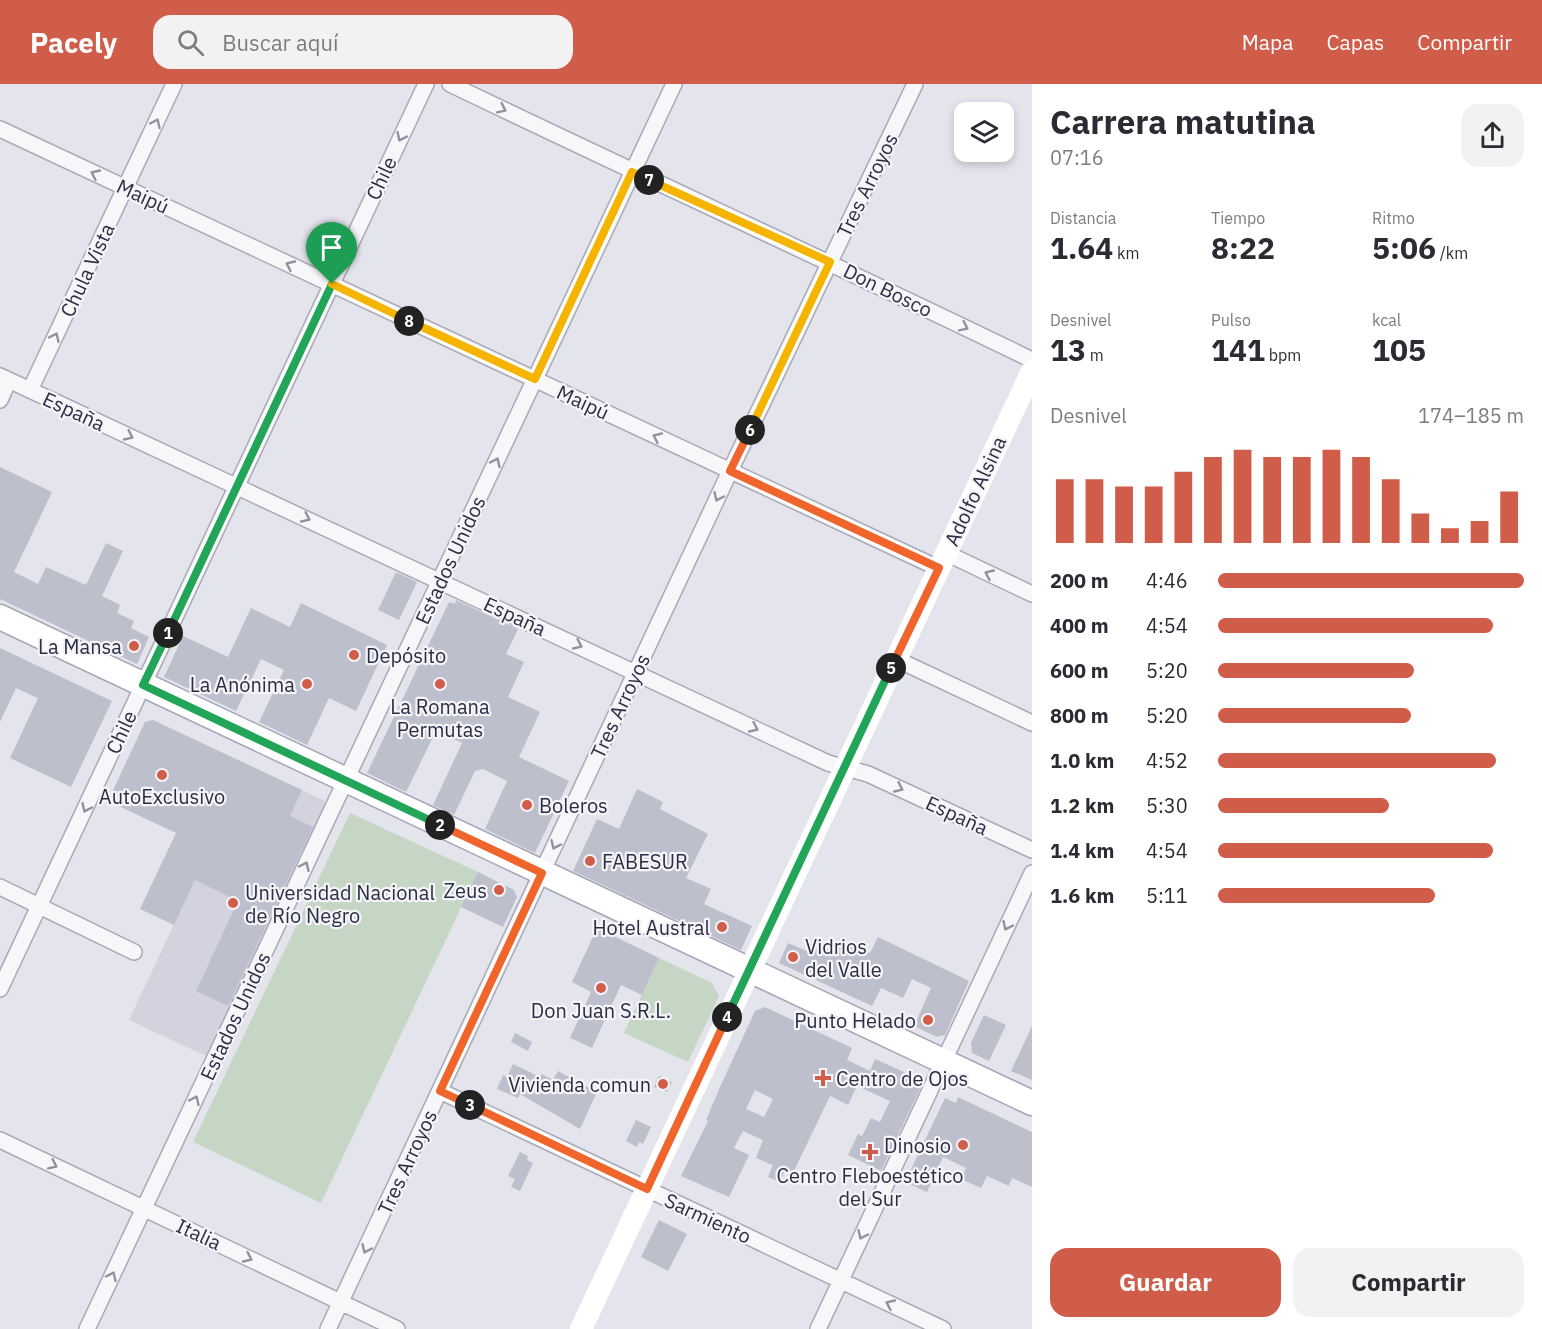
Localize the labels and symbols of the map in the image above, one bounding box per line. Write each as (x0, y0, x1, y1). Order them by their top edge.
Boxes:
one-way arrow (496, 102, 507, 114)
one-way arrow (148, 118, 160, 129)
street label: Tres Arroyos (830, 129, 904, 241)
one-way arrow (396, 130, 408, 141)
street label: Chile (359, 152, 403, 204)
pin: 7 (634, 165, 664, 195)
one-way arrow (90, 169, 101, 181)
street label: Maipú (112, 172, 174, 220)
street label: Chula Vista (54, 218, 121, 321)
pin (306, 222, 357, 284)
street label: Don Bosco (839, 257, 937, 323)
one-way arrow (286, 260, 297, 272)
pin: 8 (394, 306, 424, 336)
one-way arrow (957, 320, 968, 331)
one-way arrow (47, 333, 59, 344)
street label: Maipú (552, 378, 614, 426)
street label: España (39, 385, 110, 437)
pin: 6 (735, 415, 765, 445)
one-way arrow (123, 429, 134, 441)
street label: Adolfo Alsina (938, 431, 1012, 550)
one-way arrow (653, 432, 664, 444)
one-way arrow (488, 457, 500, 468)
one-way arrow (714, 490, 726, 501)
street label: Estados Unidos (408, 491, 492, 629)
one-way arrow (299, 511, 310, 523)
one-way arrow (984, 569, 995, 581)
street label: España (480, 590, 551, 642)
pin: 1 (153, 618, 183, 648)
place label: La Mansa (38, 633, 122, 660)
one-way arrow (571, 638, 582, 650)
marker: La Mansa (127, 639, 141, 653)
place label: Depósito (366, 642, 446, 669)
marker: Depósito (347, 648, 361, 662)
street label: Tres Arroyos (584, 649, 656, 763)
pin: 5 (876, 653, 906, 683)
place label: La Anónima (190, 671, 295, 698)
marker: La Anónima (300, 677, 314, 691)
marker: La Romana Permutas (433, 677, 447, 691)
place label: La Romana Permutas (390, 693, 490, 743)
street label: Chile (99, 706, 143, 758)
one-way arrow (748, 721, 759, 733)
marker: AutoExclusivo (155, 768, 169, 782)
one-way arrow (893, 781, 904, 793)
place label: AutoExclusivo (99, 783, 225, 810)
street label: España (922, 789, 993, 841)
place label: Boleros (539, 792, 608, 819)
marker: Boleros (520, 798, 534, 812)
one-way arrow (81, 801, 93, 812)
pin: 2 (425, 810, 455, 840)
one-way arrow (551, 838, 563, 849)
place label: FABESUR (602, 848, 688, 875)
marker: FABESUR (583, 854, 597, 868)
one-way arrow (298, 862, 310, 873)
place label: Zeus (443, 877, 487, 904)
place label: Universidad Nacional de Río Negro (245, 879, 435, 929)
marker: Zeus (492, 883, 506, 897)
marker: Universidad Nacional de Río Negro (226, 896, 240, 910)
place label: Hotel Austral (592, 914, 710, 941)
one-way arrow (1003, 919, 1015, 930)
marker: Hotel Austral (715, 920, 729, 934)
place label: Vidrios del Valle (805, 933, 882, 983)
street label: Estados Unidos (193, 947, 277, 1085)
marker: Vidrios del Valle (786, 950, 800, 964)
marker: Don Juan S.R.L. (594, 981, 608, 995)
place label: Don Juan S.R.L. (531, 997, 671, 1024)
pin: 4 (712, 1002, 742, 1032)
place label: Punto Helado (794, 1007, 916, 1034)
marker: Punto Helado (921, 1013, 935, 1027)
place label: Centro de Ojos (836, 1065, 968, 1092)
marker: Centro de Ojos (814, 1069, 832, 1087)
place label: Vivienda comun (508, 1071, 651, 1098)
marker: Vivienda comun (656, 1077, 670, 1091)
pin: 3 (455, 1090, 485, 1120)
one-way arrow (188, 1095, 200, 1106)
street label: Tres Arroyos (371, 1105, 443, 1219)
place label: Dinosio (884, 1132, 951, 1159)
marker: Dinosio (956, 1138, 970, 1152)
marker: Centro Fleboestético del Sur (861, 1143, 879, 1161)
one-way arrow (46, 1157, 57, 1169)
place label: Centro Fleboestético del Sur (777, 1162, 964, 1212)
street label: Sarmiento (660, 1186, 756, 1250)
street label: Italia (172, 1212, 226, 1256)
one-way arrow (857, 1229, 869, 1240)
one-way arrow (361, 1243, 373, 1254)
one-way arrow (241, 1250, 252, 1262)
one-way arrow (105, 1272, 117, 1283)
one-way arrow (885, 1299, 896, 1311)

